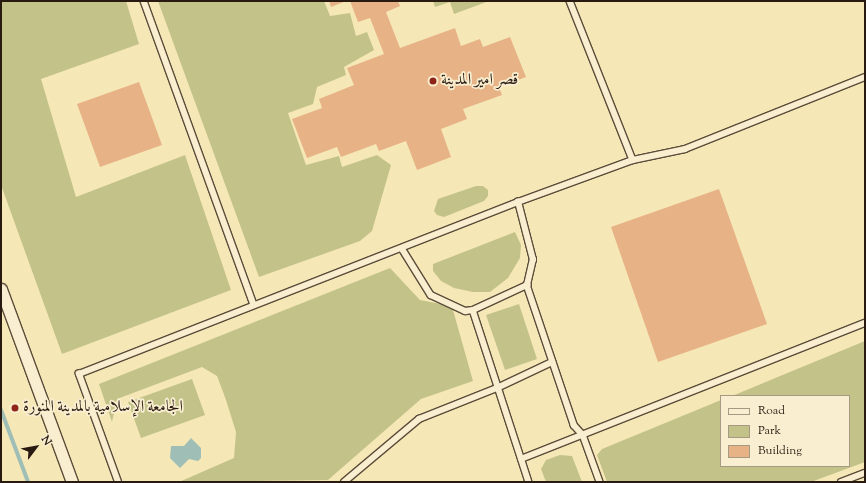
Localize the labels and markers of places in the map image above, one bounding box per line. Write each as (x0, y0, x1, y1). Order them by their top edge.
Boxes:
place label: قصر امير المدينة (441, 71, 518, 91)
marker: قصر امير المدينة (428, 76, 438, 86)
place label: الجامعة الإسلامية بالمدينة المنورة (23, 398, 183, 418)
marker: الجامعة الإسلامية بالمدينة المنورة (10, 403, 20, 413)

